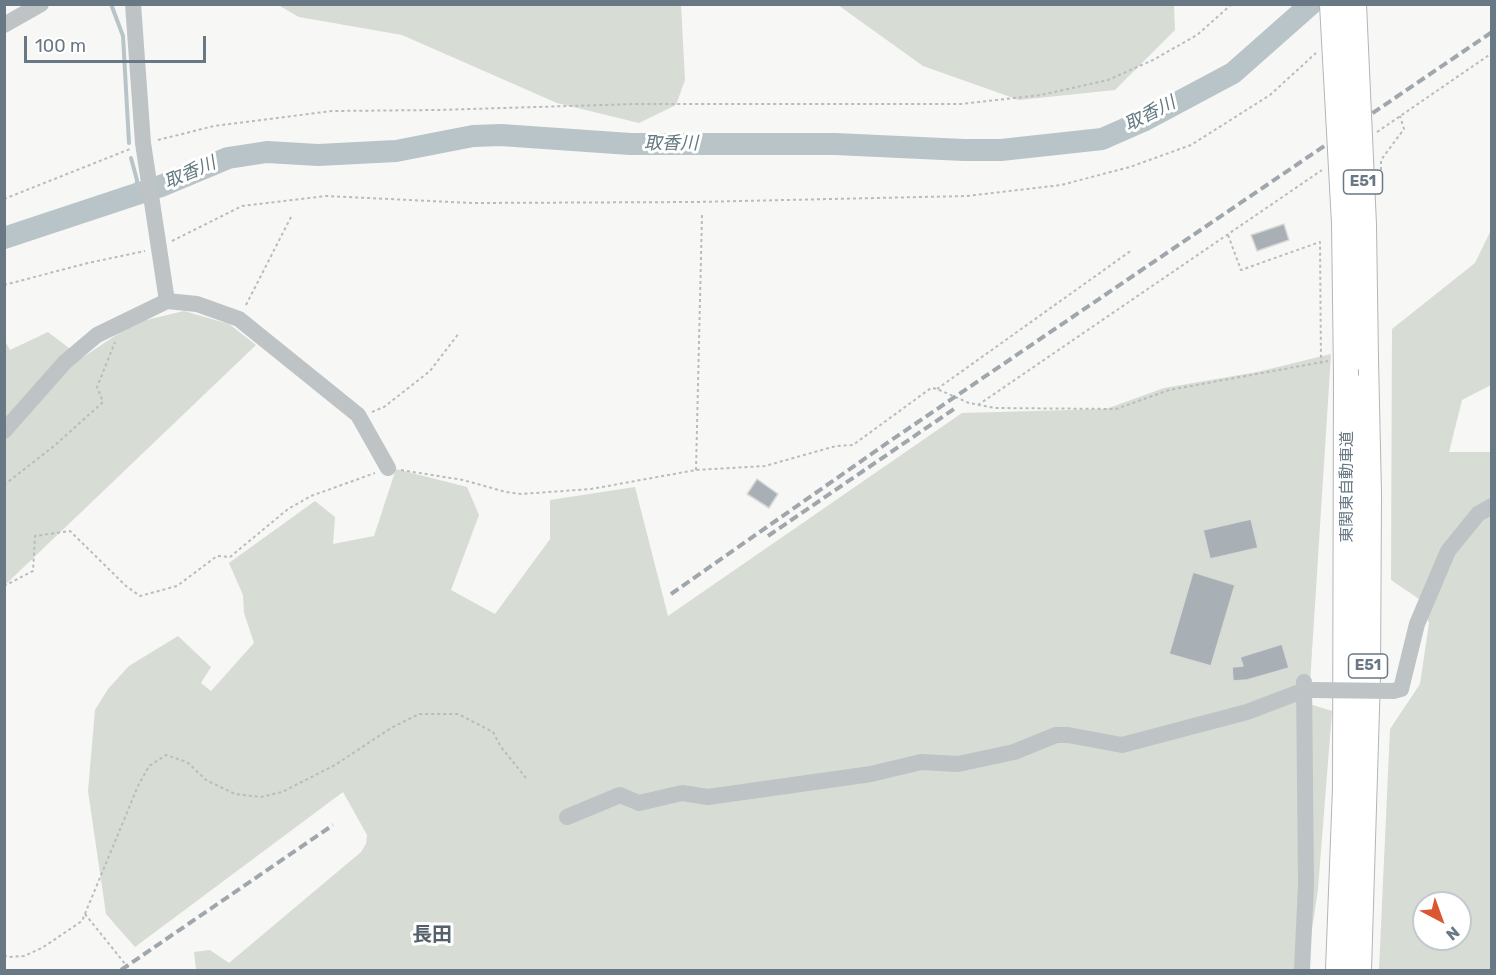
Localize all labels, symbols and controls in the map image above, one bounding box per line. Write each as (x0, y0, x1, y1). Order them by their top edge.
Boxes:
scale bar (27, 24, 208, 62)
text: 100 m (35, 35, 86, 57)
water label: 取香川 (1121, 92, 1179, 136)
water label: 取香川 (644, 133, 698, 155)
water label: 取香川 (161, 153, 219, 193)
road number: E51 (1344, 170, 1382, 194)
street label: 東関東自動車道 (1337, 431, 1357, 543)
road number: E51 (1348, 654, 1388, 678)
north arrow (1412, 891, 1472, 951)
district label: 長田 (412, 923, 452, 947)
text: N (1442, 923, 1463, 944)

